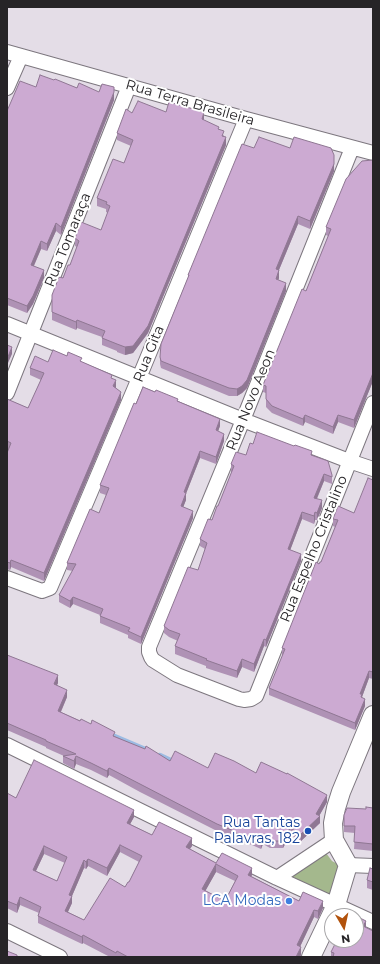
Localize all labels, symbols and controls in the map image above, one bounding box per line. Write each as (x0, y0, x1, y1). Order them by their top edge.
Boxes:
street label: Rua Terra Brasileira (124, 77, 256, 129)
street label: Rua Tomaraça (41, 190, 95, 290)
street label: Rua Gita (130, 323, 168, 385)
street label: Rua Novo Aeon (223, 347, 279, 453)
street label: Rua Espelho Cristalino (277, 473, 351, 625)
place label: Rua Tantas Palavras, 182 (214, 815, 300, 848)
marker: Rua Tantas Palavras, 182 (303, 826, 313, 836)
place label: LCA Modas (203, 893, 281, 909)
marker: LCA Modas (284, 896, 294, 906)
north arrow (324, 908, 364, 948)
text: N (340, 931, 351, 946)

